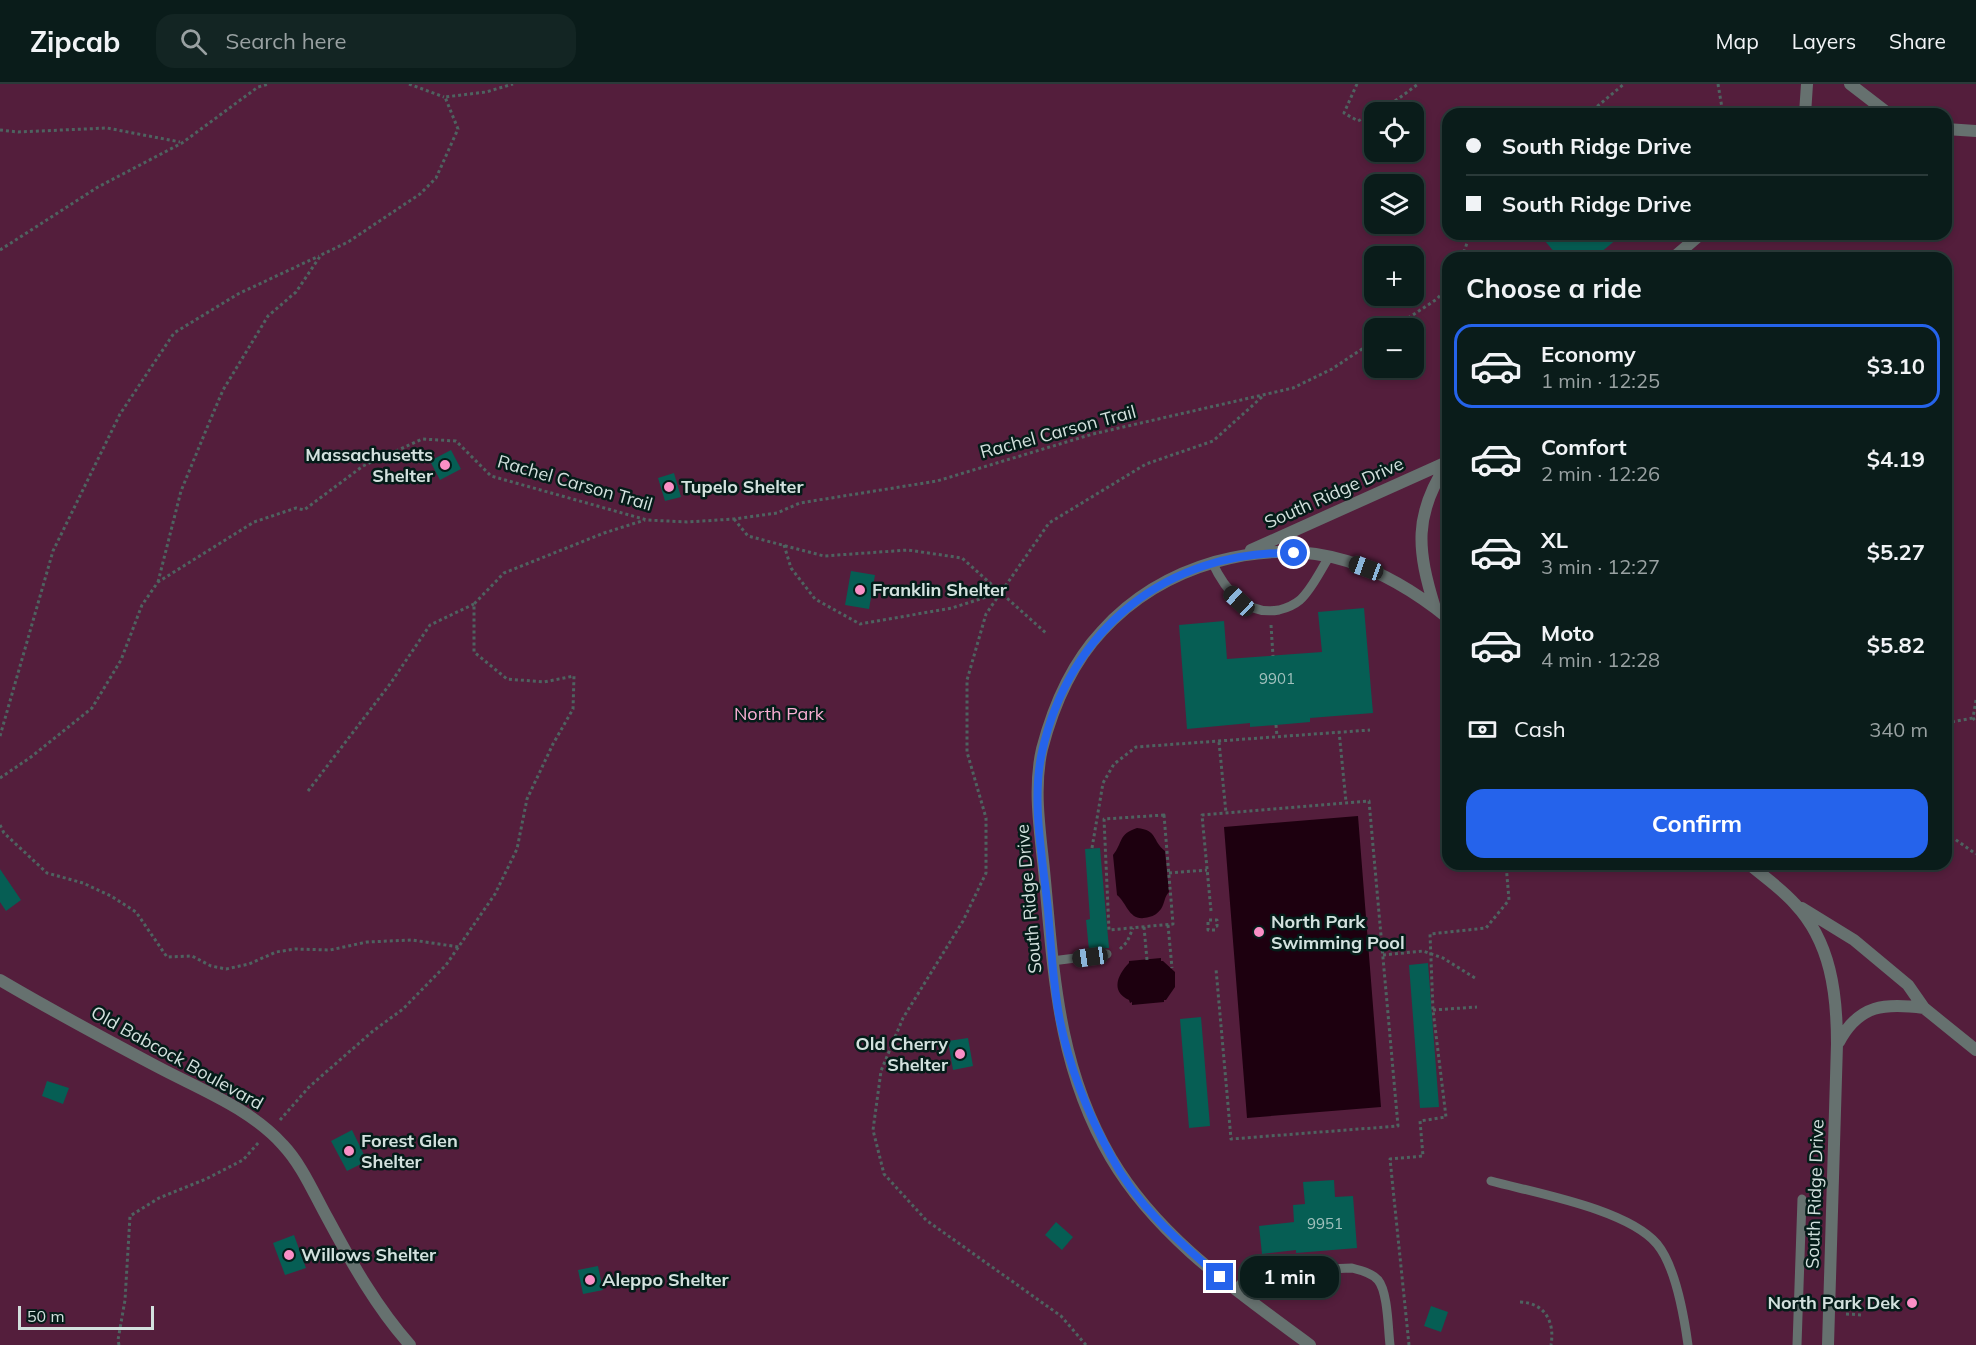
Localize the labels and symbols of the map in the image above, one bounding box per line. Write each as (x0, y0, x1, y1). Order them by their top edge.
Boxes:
street label: Rachel Carson Trail (977, 400, 1138, 463)
place label: Massachusetts Shelter (305, 443, 434, 487)
street label: Rachel Carson Trail (495, 449, 655, 516)
street label: South Ridge Drive (1261, 452, 1407, 534)
marker: Massachusetts Shelter (438, 458, 452, 472)
place label: Tupelo Shelter (681, 475, 804, 498)
marker: Tupelo Shelter (662, 480, 676, 494)
route start (1280, 539, 1307, 566)
car (1346, 553, 1386, 583)
place label: Franklin Shelter (872, 578, 1008, 601)
car (1220, 582, 1258, 620)
marker: Franklin Shelter (853, 583, 867, 597)
house number: 9901 (1259, 669, 1295, 688)
park label: North Park (734, 702, 825, 725)
street label: South Ridge Drive (1011, 823, 1046, 975)
place label: North Park Swimming Pool (1271, 910, 1405, 954)
marker: North Park Swimming Pool (1252, 925, 1266, 939)
car (1071, 946, 1109, 968)
street label: Old Babcock Boulevard (87, 1001, 268, 1115)
place label: Old Cherry Shelter (856, 1032, 949, 1076)
marker: Old Cherry Shelter (953, 1047, 967, 1061)
street label: South Ridge Drive (1800, 1119, 1829, 1269)
place label: Forest Glen Shelter (361, 1129, 458, 1173)
marker: Forest Glen Shelter (342, 1144, 356, 1158)
house number: 9951 (1307, 1214, 1343, 1233)
place label: Willows Shelter (301, 1243, 437, 1266)
marker: Willows Shelter (282, 1248, 296, 1262)
callout: 1 min (1241, 1256, 1340, 1298)
route end (1206, 1263, 1233, 1290)
place label: Aleppo Shelter (602, 1268, 730, 1291)
marker: Aleppo Shelter (583, 1273, 597, 1287)
place label: North Park Dek (1767, 1291, 1901, 1314)
marker: North Park Dek (1905, 1296, 1919, 1310)
scale bar (18, 1303, 154, 1330)

